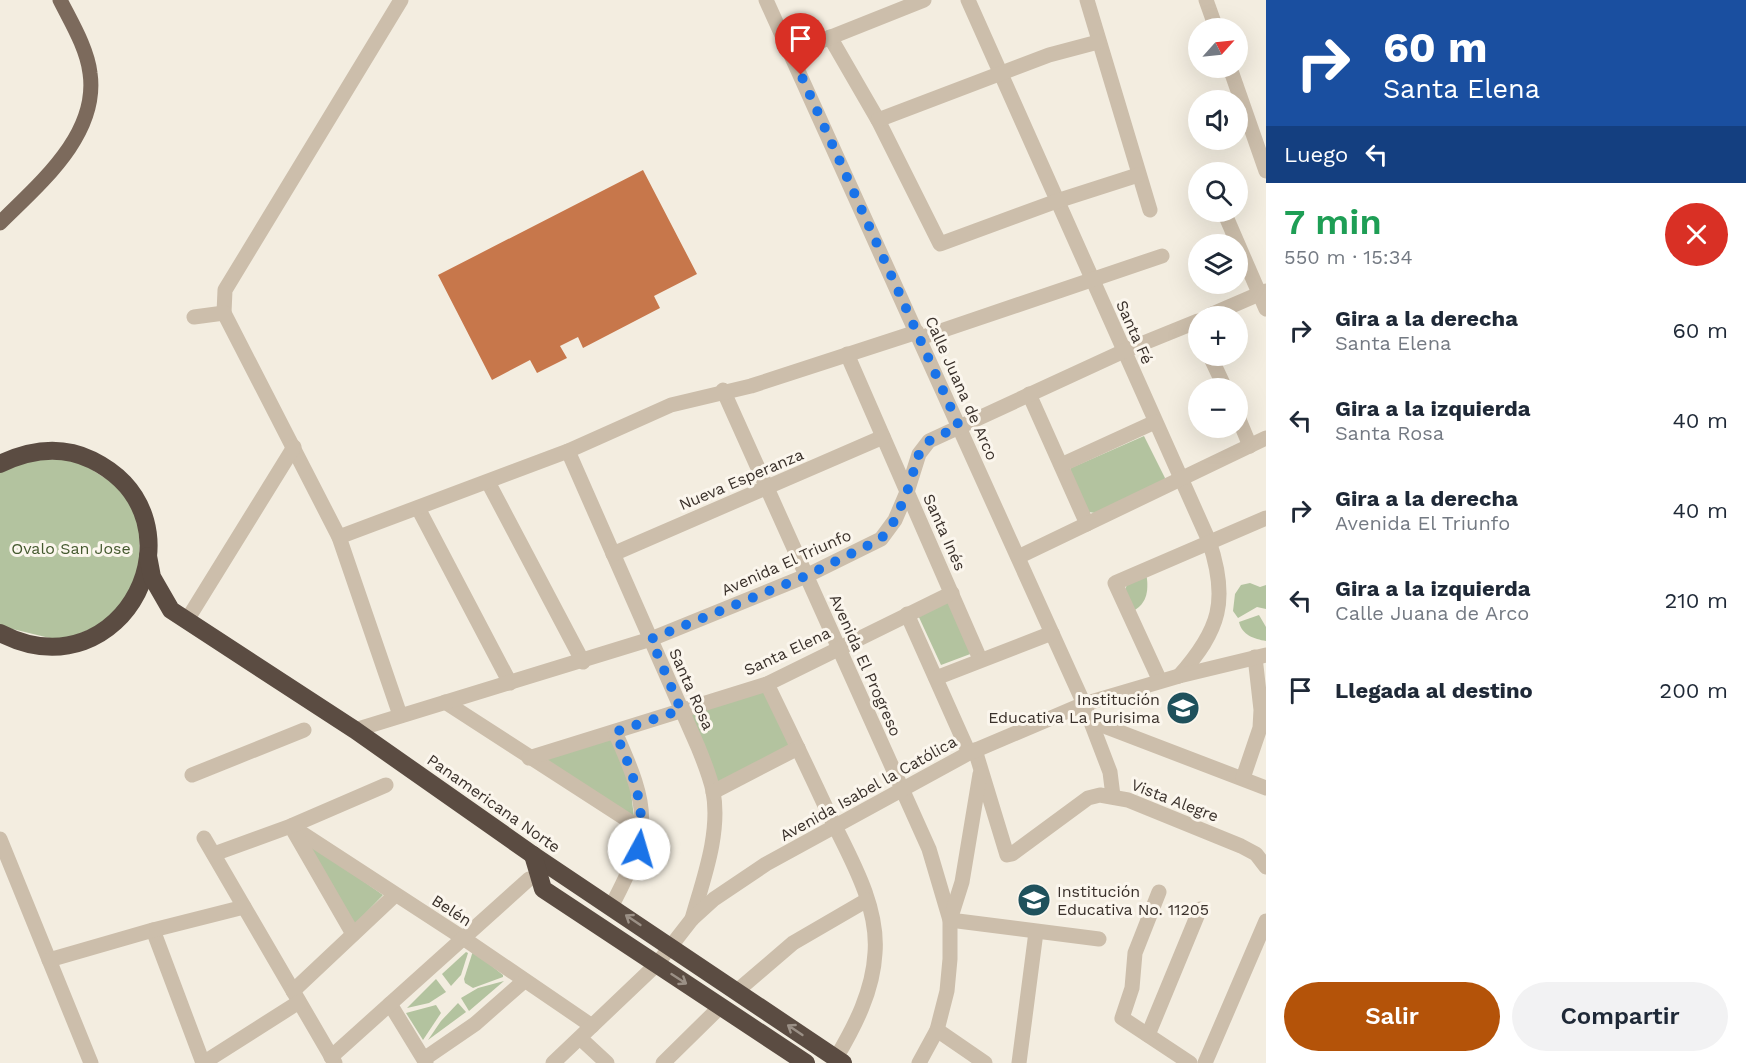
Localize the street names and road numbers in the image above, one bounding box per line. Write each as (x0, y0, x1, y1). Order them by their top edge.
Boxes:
street label: Santa Fé (1112, 297, 1157, 367)
street label: Calle Juana de Arco (921, 313, 1002, 463)
street label: Nueva Esperanza (676, 445, 806, 514)
street label: Santa Inés (919, 491, 970, 574)
street label: Avenida El Triunfo (718, 525, 854, 600)
street label: Avenida El Progreso (826, 591, 905, 739)
street label: Santa Elena (741, 623, 833, 680)
street label: Santa Rosa (665, 645, 718, 733)
street label: Avenida Isabel la Católica (776, 732, 960, 845)
street label: Panamericana Norte (423, 750, 564, 857)
street label: Vista Alegre (1128, 775, 1221, 826)
street label: Belén (428, 891, 475, 930)

